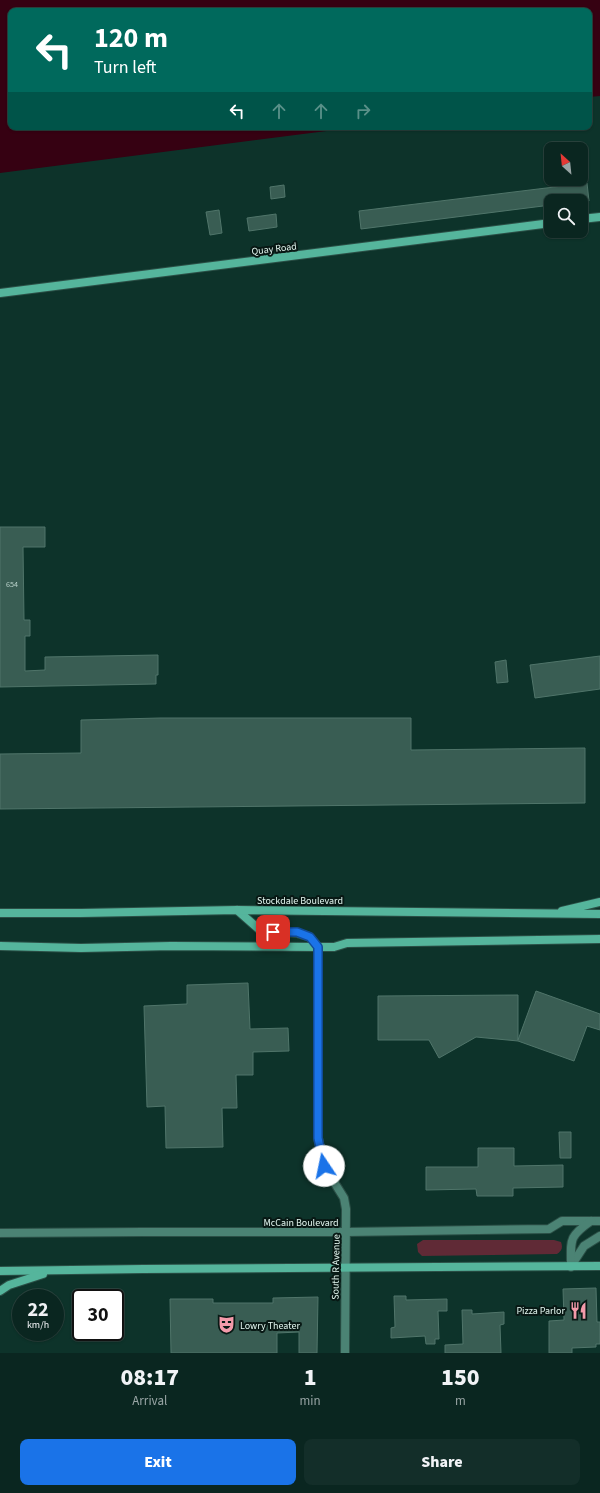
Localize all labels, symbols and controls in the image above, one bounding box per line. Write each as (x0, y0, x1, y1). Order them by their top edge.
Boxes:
text: 120 m (94, 18, 168, 58)
icon: left (28, 24, 80, 76)
text: Turn left (94, 55, 156, 80)
icon: left (226, 100, 248, 122)
icon: ahead (268, 100, 290, 122)
icon: ahead (310, 100, 332, 122)
icon: right (352, 100, 374, 122)
north arrow (544, 142, 588, 186)
map controls (544, 142, 588, 238)
button: search (544, 194, 588, 238)
street label: Quay Road (251, 239, 297, 259)
house number: 654 (6, 579, 18, 590)
street label: Stockdale Boulevard (257, 894, 343, 908)
pin (256, 915, 290, 949)
icon: arrive (262, 921, 284, 943)
position arrow (303, 1145, 345, 1187)
street label: McCain Boulevard (263, 1216, 339, 1230)
street label: South R Avenue (328, 1234, 344, 1300)
speed limit sign: 30 (72, 1289, 124, 1341)
text: 22 (27, 1296, 49, 1324)
restaurant icon: Pizza Parlor (568, 1300, 588, 1320)
place label: Pizza Parlor (516, 1304, 566, 1318)
theatre icon: Lowry Theater (217, 1315, 237, 1335)
text: km/h (27, 1318, 49, 1332)
place label: Lowry Theater (240, 1319, 300, 1333)
text: 08:17 (120, 1360, 179, 1395)
text: 1 (304, 1360, 317, 1395)
text: 150 (441, 1360, 480, 1395)
text: Arrival (132, 1392, 167, 1410)
text: min (300, 1392, 321, 1410)
text: m (455, 1392, 466, 1410)
button: Exit (20, 1439, 296, 1485)
button: Share (304, 1439, 580, 1485)

